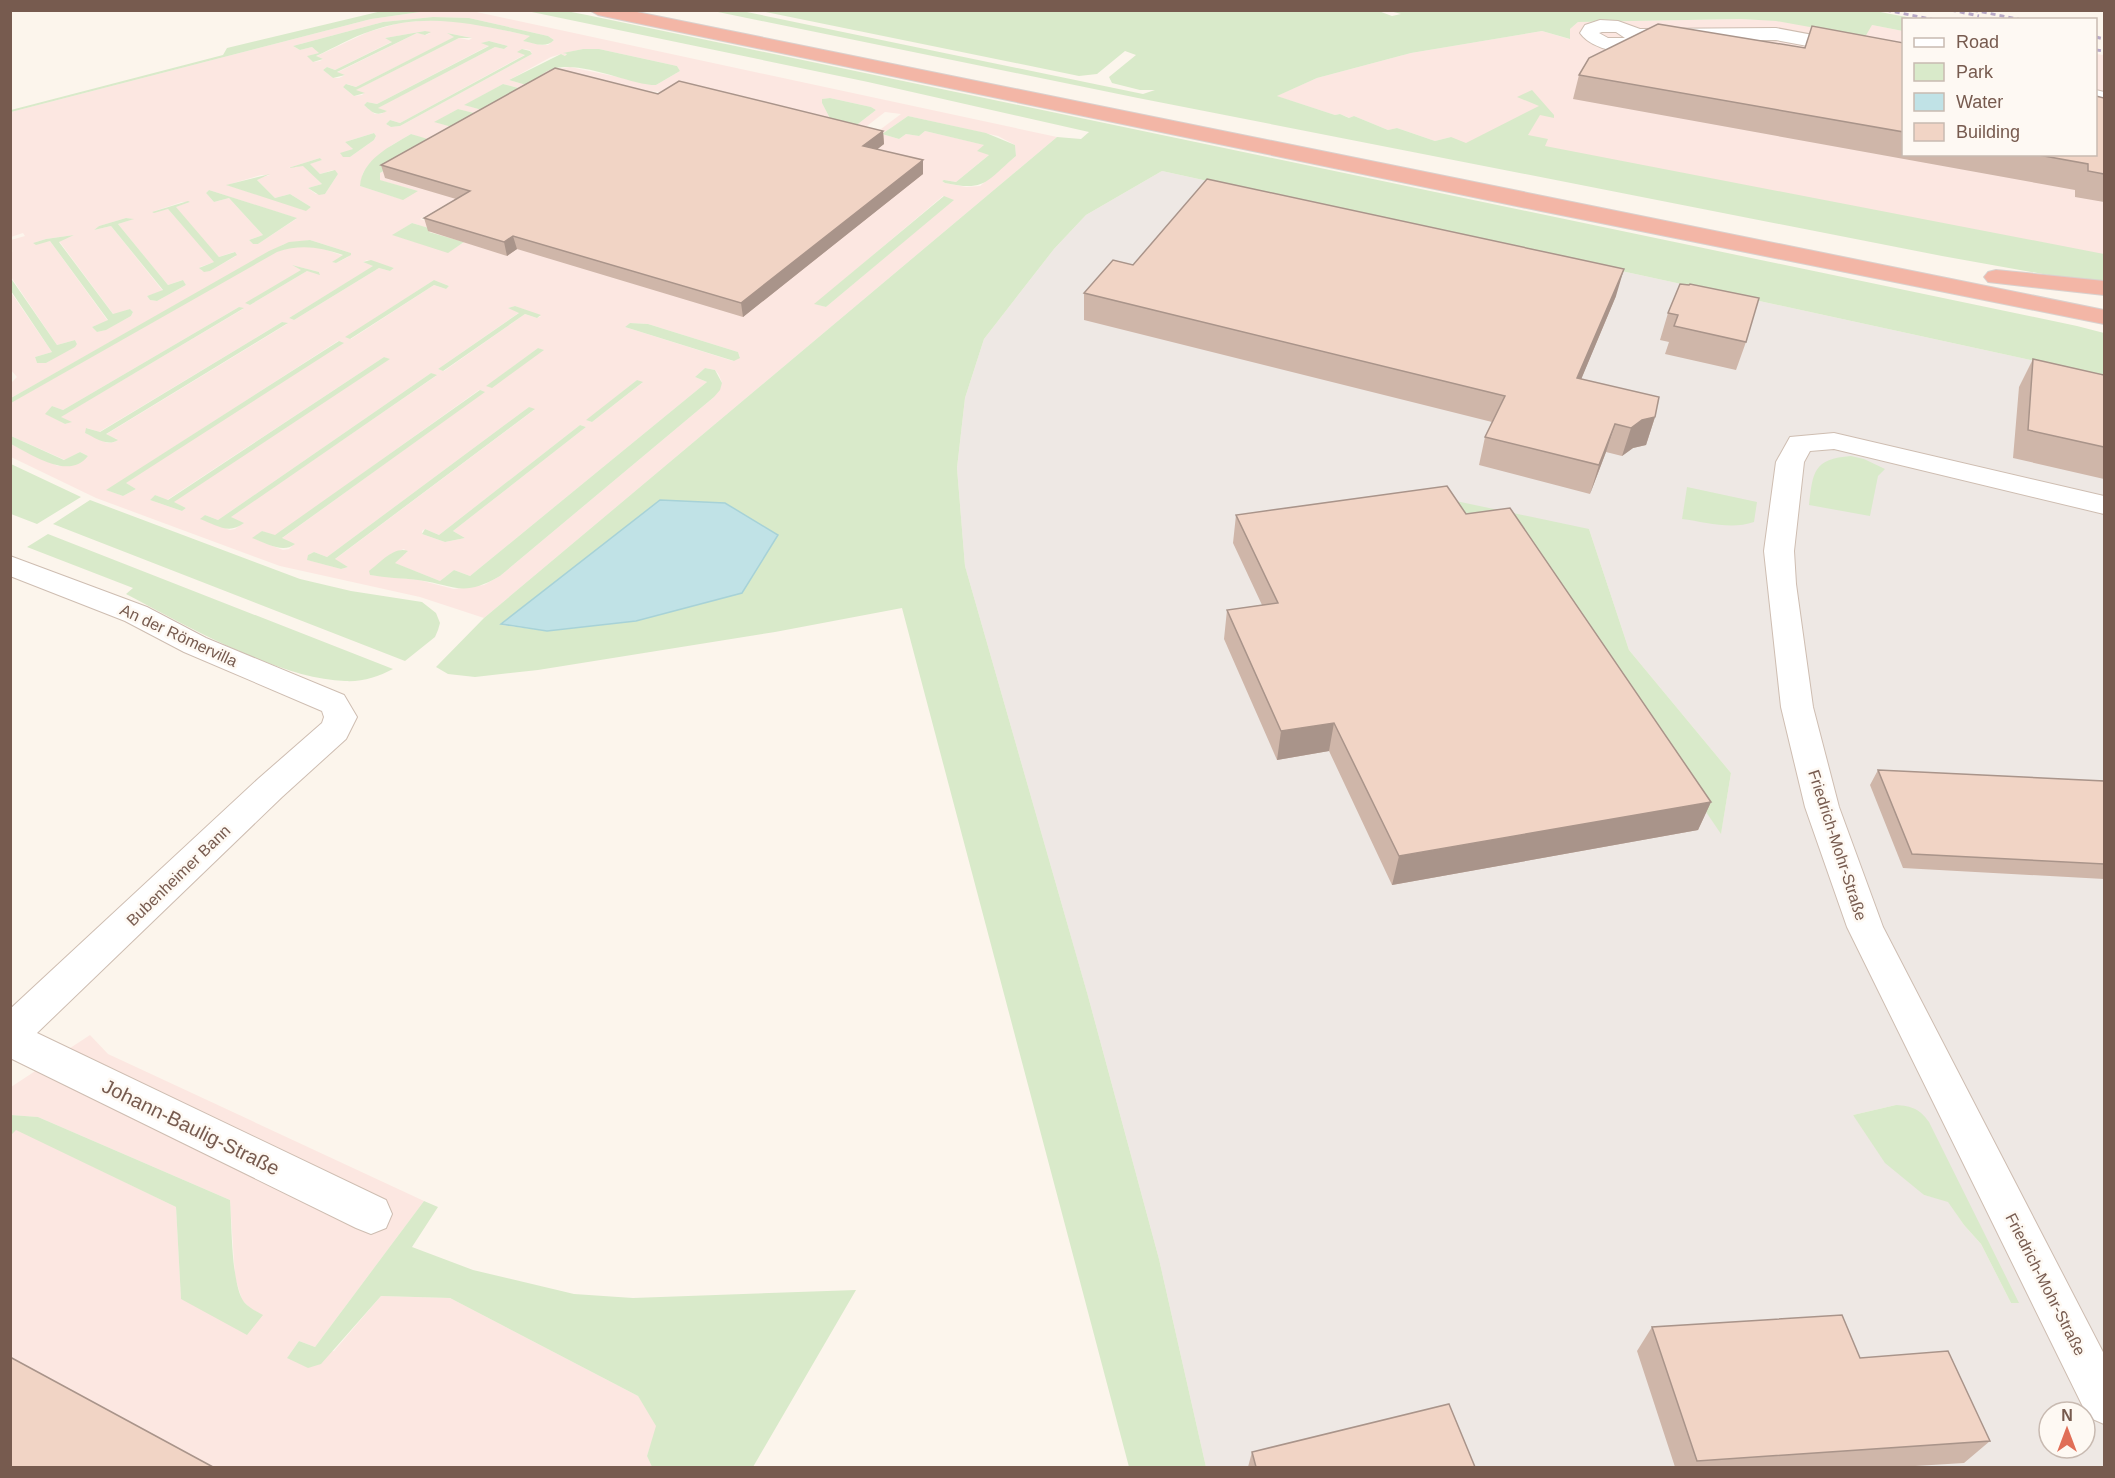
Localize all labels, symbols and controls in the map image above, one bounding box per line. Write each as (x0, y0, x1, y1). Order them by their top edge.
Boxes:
legend (1902, 18, 2097, 156)
text: Road (1956, 32, 1999, 52)
text: Park (1956, 62, 1994, 82)
text: Water (1956, 92, 2003, 112)
text: Building (1956, 122, 2020, 142)
street label: An der Römervilla (118, 601, 240, 670)
street label: Friedrich-Mohr-Straße (1805, 768, 1870, 923)
street label: Bubenheimer Bann (123, 822, 234, 929)
street label: Johann-Baulig-Straße (99, 1074, 283, 1180)
street label: Friedrich-Mohr-Straße (2002, 1210, 2089, 1358)
north arrow (2037, 1400, 2097, 1460)
text: N (2061, 1407, 2073, 1424)

